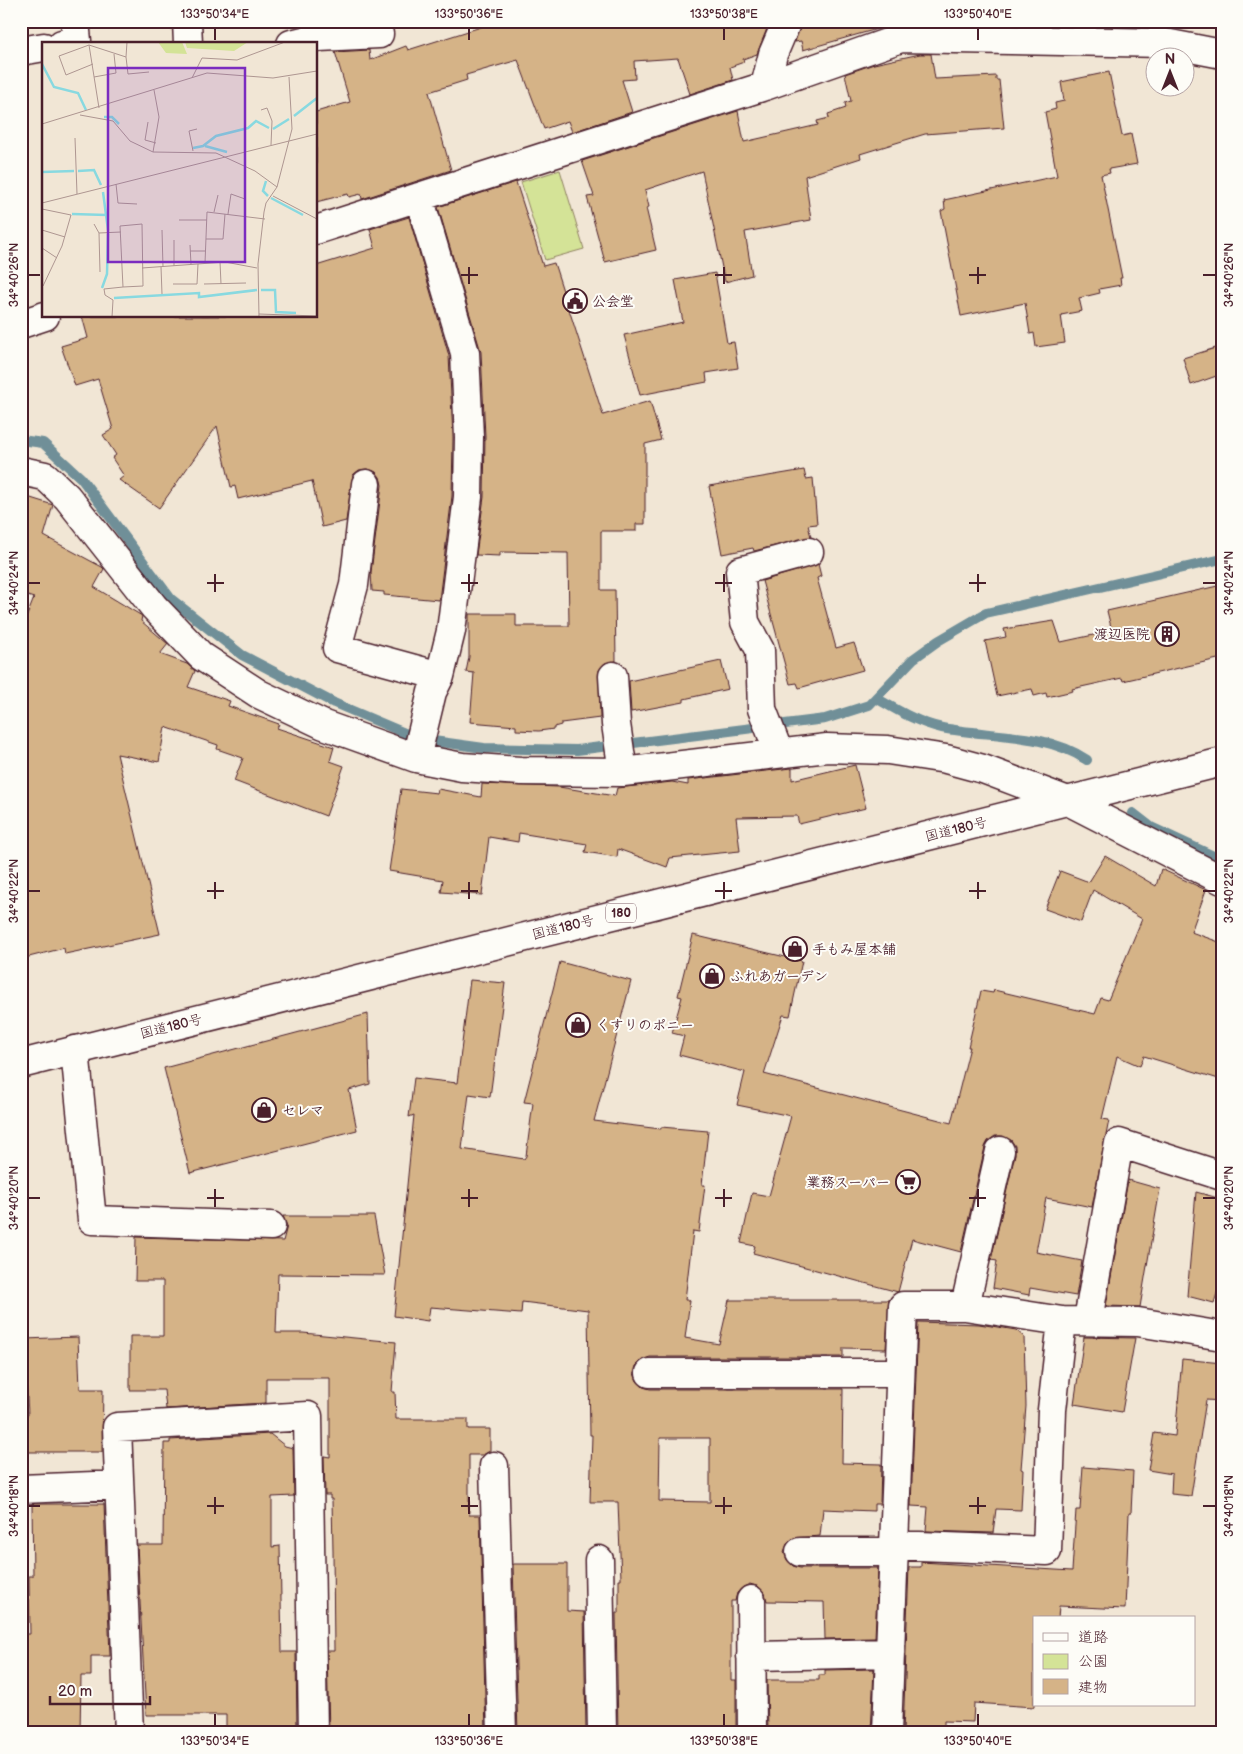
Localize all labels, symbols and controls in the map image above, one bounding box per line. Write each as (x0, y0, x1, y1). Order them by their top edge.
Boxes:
text: 133°50'34"E (181, 7, 249, 22)
text: 133°50'36"E (435, 7, 503, 22)
text: 133°50'38"E (690, 7, 758, 22)
text: 133°50'40"E (944, 7, 1012, 22)
inset map (42, 42, 318, 318)
north arrow (1146, 48, 1196, 98)
text: N (1165, 51, 1175, 68)
text: 34°40'26"N (7, 243, 22, 307)
text: 34°40'26"N (1222, 243, 1237, 307)
public building icon: 公会堂 (562, 288, 588, 314)
place label: 公会堂 (592, 293, 634, 310)
text: 34°40'24"N (7, 551, 22, 615)
text: 34°40'24"N (1222, 551, 1237, 615)
building icon: 渡辺医院 (1154, 621, 1180, 647)
place label: 渡辺医院 (1094, 626, 1150, 643)
street label: 国道180号 (923, 814, 989, 845)
text: 34°40'22"N (7, 859, 22, 923)
text: 34°40'22"N (1222, 859, 1237, 923)
road number: 180 (606, 904, 636, 922)
street label: 国道180号 (530, 912, 596, 943)
shop icon: 手もみ屋本舗 (782, 936, 808, 962)
place label: 手もみ屋本舗 (812, 941, 896, 958)
shop icon: ふれあガーデン (699, 963, 725, 989)
place label: ふれあガーデン (730, 968, 828, 985)
street label: 国道180号 (138, 1011, 204, 1042)
shop icon: くすりのポニー (565, 1012, 591, 1038)
place label: くすりのポニー (596, 1017, 694, 1034)
shop icon: セレマ (251, 1097, 277, 1123)
place label: セレマ (282, 1102, 324, 1119)
text: 34°40'20"N (7, 1166, 22, 1230)
text: 34°40'20"N (1222, 1166, 1237, 1230)
supermarket icon: 業務スーパー (895, 1169, 921, 1195)
place label: 業務スーパー (807, 1174, 890, 1191)
text: 34°40'18"N (7, 1475, 22, 1537)
text: 34°40'18"N (1222, 1475, 1237, 1537)
legend (1033, 1616, 1196, 1706)
text: 道路 (1078, 1628, 1108, 1647)
text: 公園 (1078, 1652, 1108, 1671)
scale bar (50, 1674, 150, 1706)
text: 建物 (1078, 1678, 1108, 1697)
text: 20 m (58, 1682, 92, 1701)
text: 133°50'34"E (181, 1734, 249, 1749)
text: 133°50'36"E (435, 1734, 503, 1749)
text: 133°50'38"E (690, 1734, 758, 1749)
text: 133°50'40"E (944, 1734, 1012, 1749)

